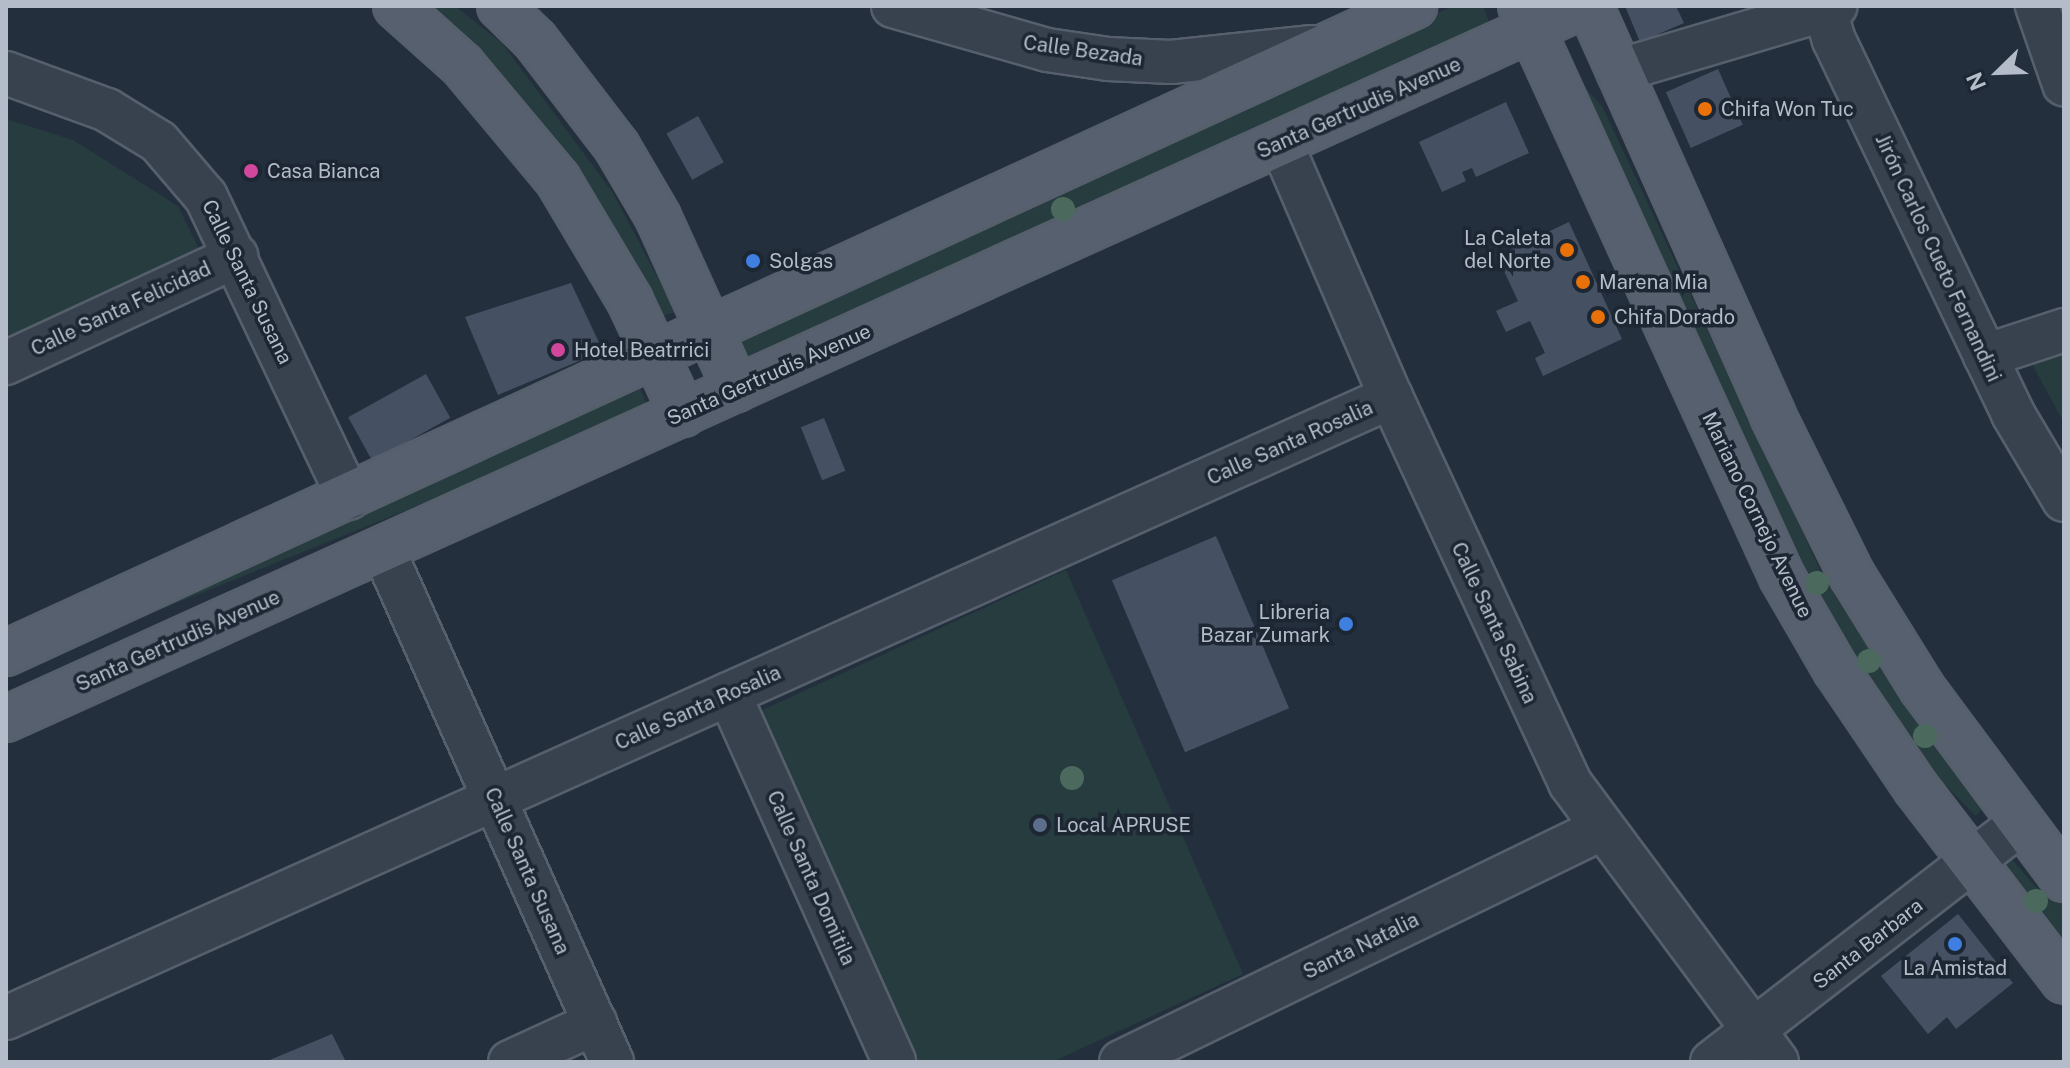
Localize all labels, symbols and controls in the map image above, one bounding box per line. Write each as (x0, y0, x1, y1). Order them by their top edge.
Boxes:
street label: Calle Bezada (1022, 31, 1144, 71)
north arrow (1958, 32, 2038, 112)
street label: Santa Gertrudis Avenue (1253, 52, 1465, 164)
text: N (1961, 68, 1991, 94)
place label: Chifa Won Tuc (1721, 97, 1854, 121)
marker: Chifa Won Tuc (1696, 100, 1714, 118)
street label: Jirón Carlos Cueto Fernandini (1870, 130, 2006, 386)
place label: Casa Bianca (267, 159, 380, 183)
marker: Casa Bianca (242, 162, 260, 180)
street label: Calle Santa Susana (197, 196, 297, 368)
place label: La Caleta del Norte (1464, 226, 1551, 273)
marker: La Caleta del Norte (1558, 241, 1576, 259)
place label: Solgas (769, 249, 833, 273)
marker: Solgas (744, 252, 762, 270)
street label: Calle Santa Felicidad (27, 257, 215, 361)
place label: Marena Mia (1599, 270, 1708, 294)
marker: Marena Mia (1574, 273, 1592, 291)
place label: Chifa Dorado (1614, 305, 1735, 329)
marker: Chifa Dorado (1589, 308, 1607, 326)
street label: Santa Gertrudis Avenue (663, 319, 875, 431)
place label: Hotel Beatrrici (574, 338, 709, 362)
marker: Hotel Beatrrici (549, 341, 567, 359)
street label: Calle Santa Rosalia (1203, 396, 1377, 490)
street label: Mariano Cornejo Avenue (1697, 408, 1817, 622)
street label: Calle Santa Sabina (1446, 538, 1542, 708)
street label: Santa Gertrudis Avenue (72, 585, 284, 697)
place label: Libreria Bazar Zumark (1200, 600, 1330, 647)
marker: Libreria Bazar Zumark (1337, 615, 1355, 633)
street label: Calle Santa Rosalia (611, 661, 785, 755)
street label: Calle Santa Susana (479, 784, 575, 958)
street label: Calle Santa Domitila (762, 787, 860, 969)
place label: Local APRUSE (1056, 813, 1191, 837)
marker: Local APRUSE (1031, 816, 1049, 834)
street label: Santa Barbara (1808, 894, 1928, 994)
street label: Santa Natalia (1299, 908, 1423, 984)
marker: La Amistad (1946, 935, 1964, 953)
place label: La Amistad (1903, 956, 2007, 980)

